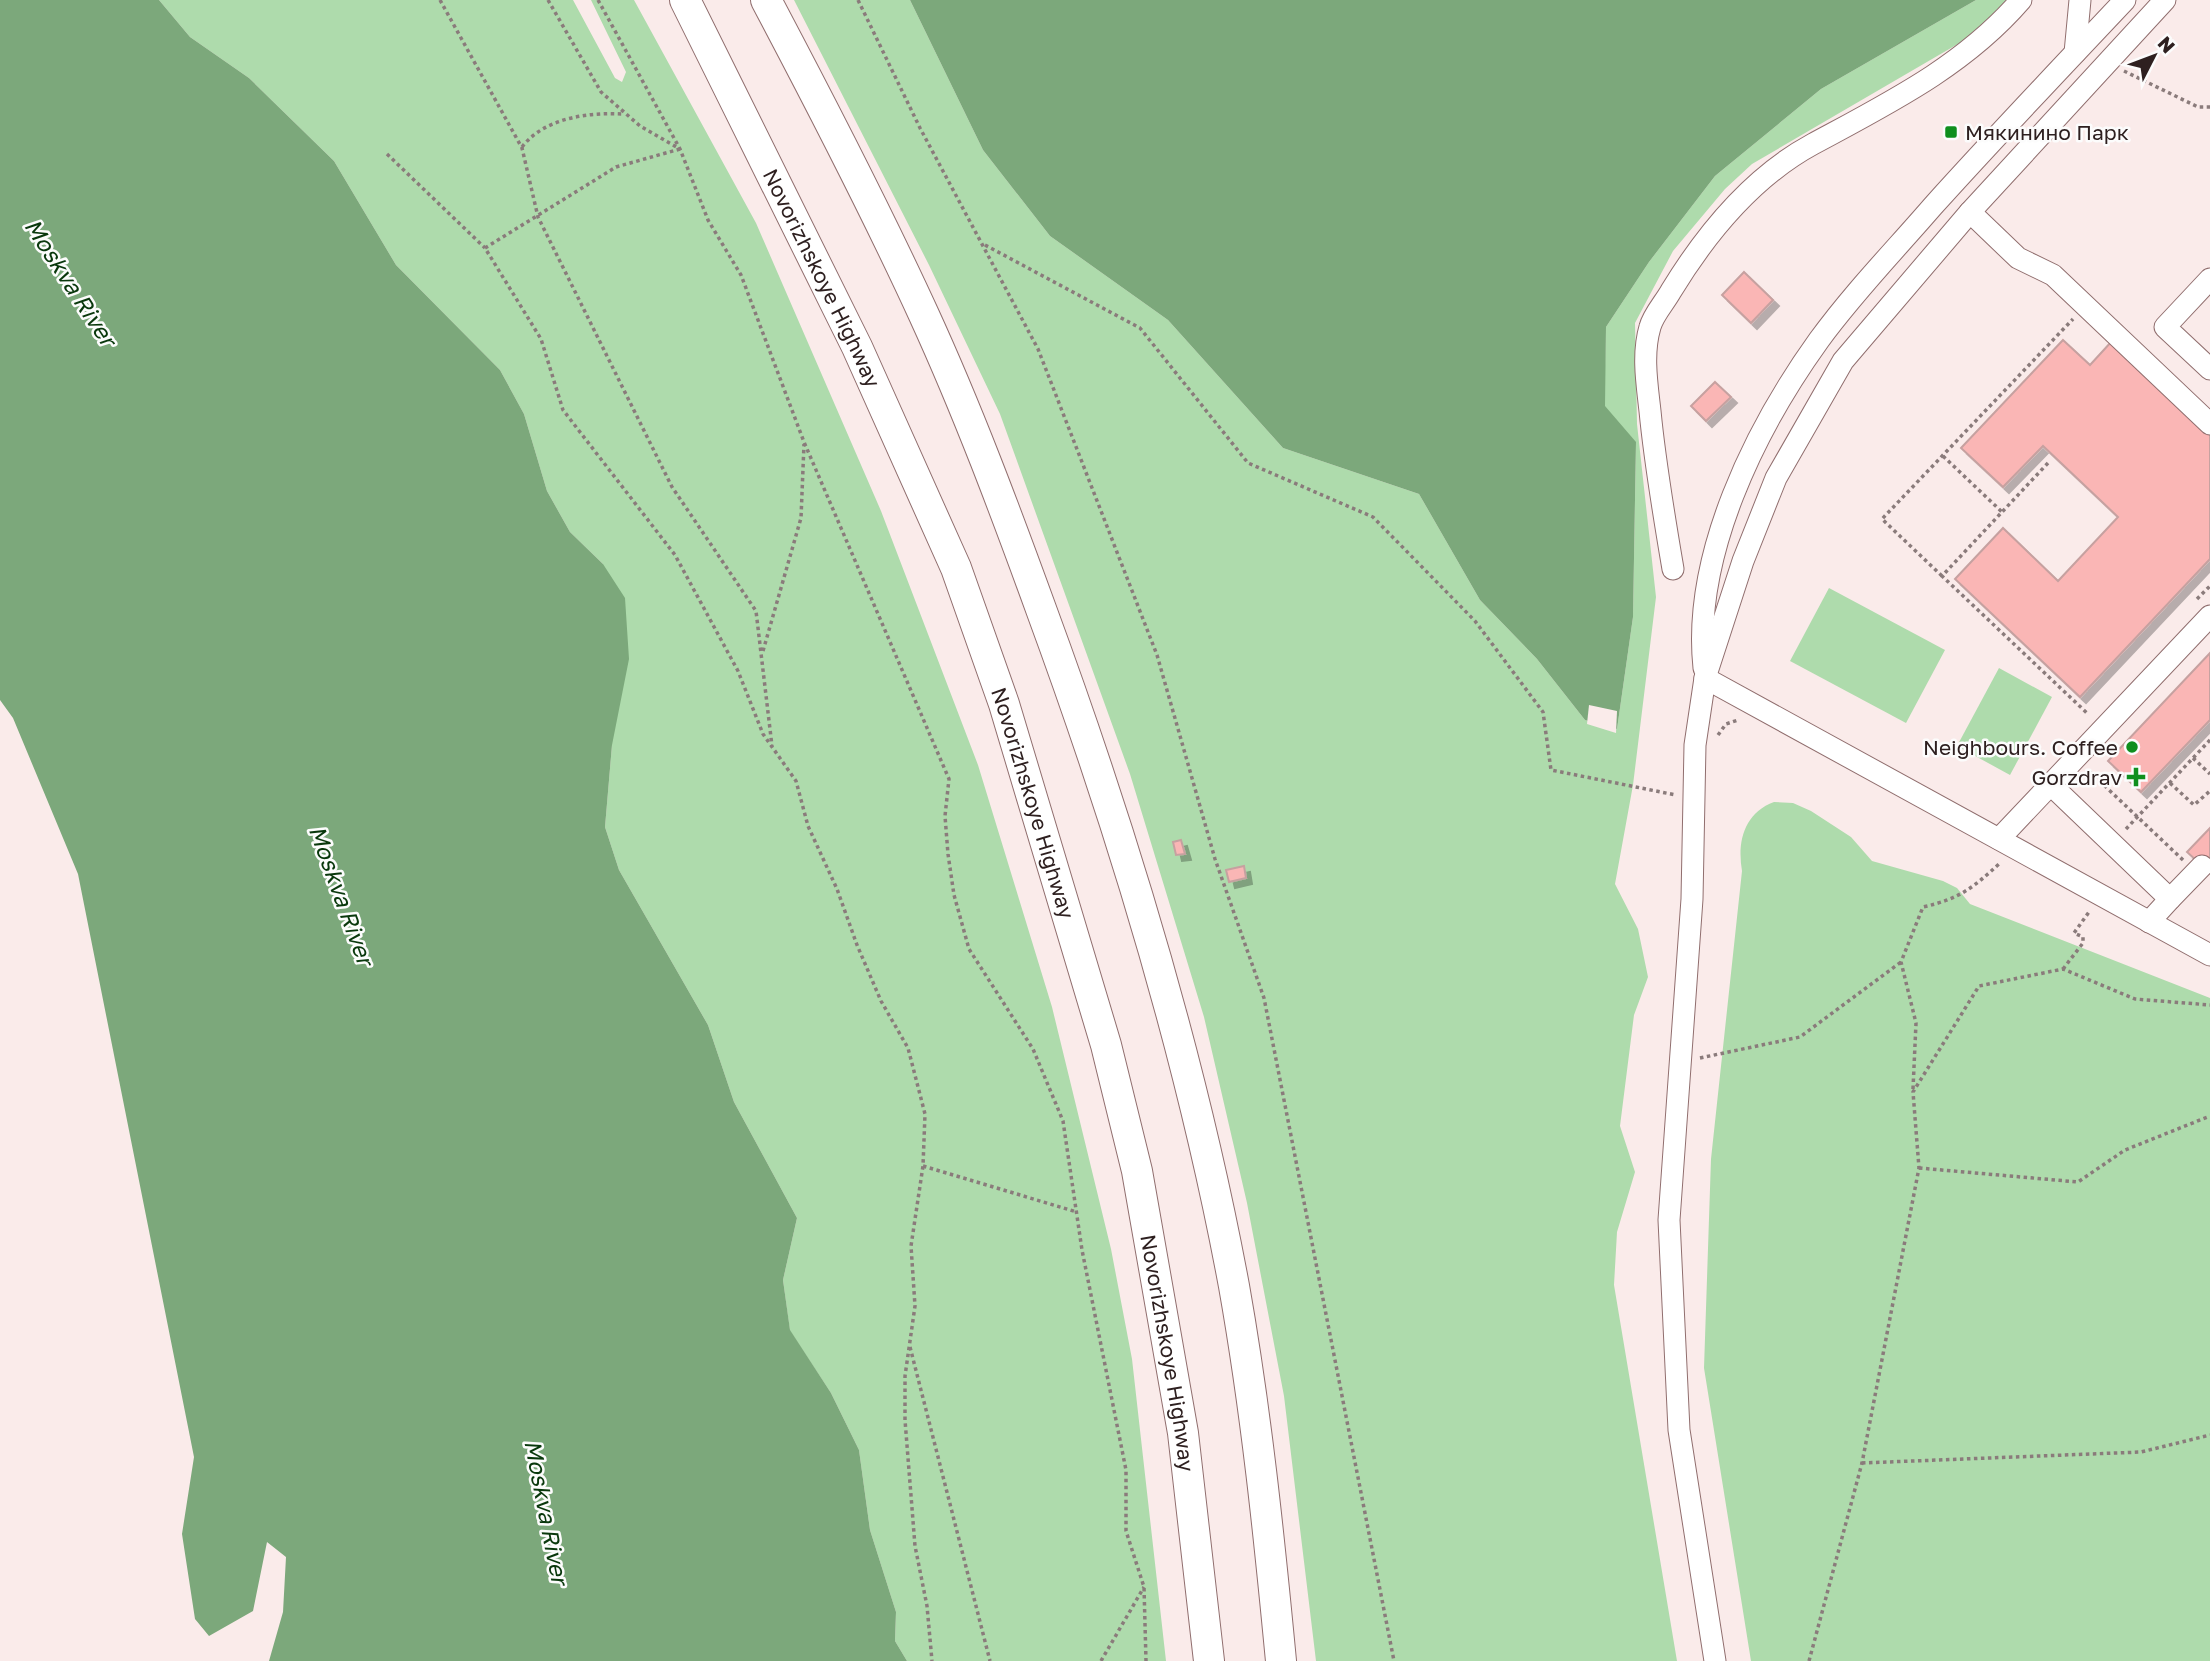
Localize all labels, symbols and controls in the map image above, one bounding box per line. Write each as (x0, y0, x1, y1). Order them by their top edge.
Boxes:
north arrow (2119, 21, 2189, 91)
text: N (2154, 31, 2180, 57)
place label: Мякинино Парк (1965, 119, 2129, 145)
marker: Мякинино Парк (1943, 124, 1959, 140)
street label: Novorizhskoye Highway (758, 164, 886, 392)
water label: Moskva River (19, 213, 124, 354)
street label: Novorizhskoye Highway (986, 684, 1081, 922)
place label: Neighbours. Coffee (1923, 734, 2118, 760)
marker: Neighbours. Coffee (2124, 739, 2140, 755)
place label: Gorzdrav (2031, 764, 2122, 790)
marker: Gorzdrav (2128, 769, 2144, 785)
water label: Moskva River (304, 821, 381, 971)
street label: Novorizhskoye Highway (1135, 1232, 1200, 1473)
water label: Moskva River (519, 1437, 575, 1590)

